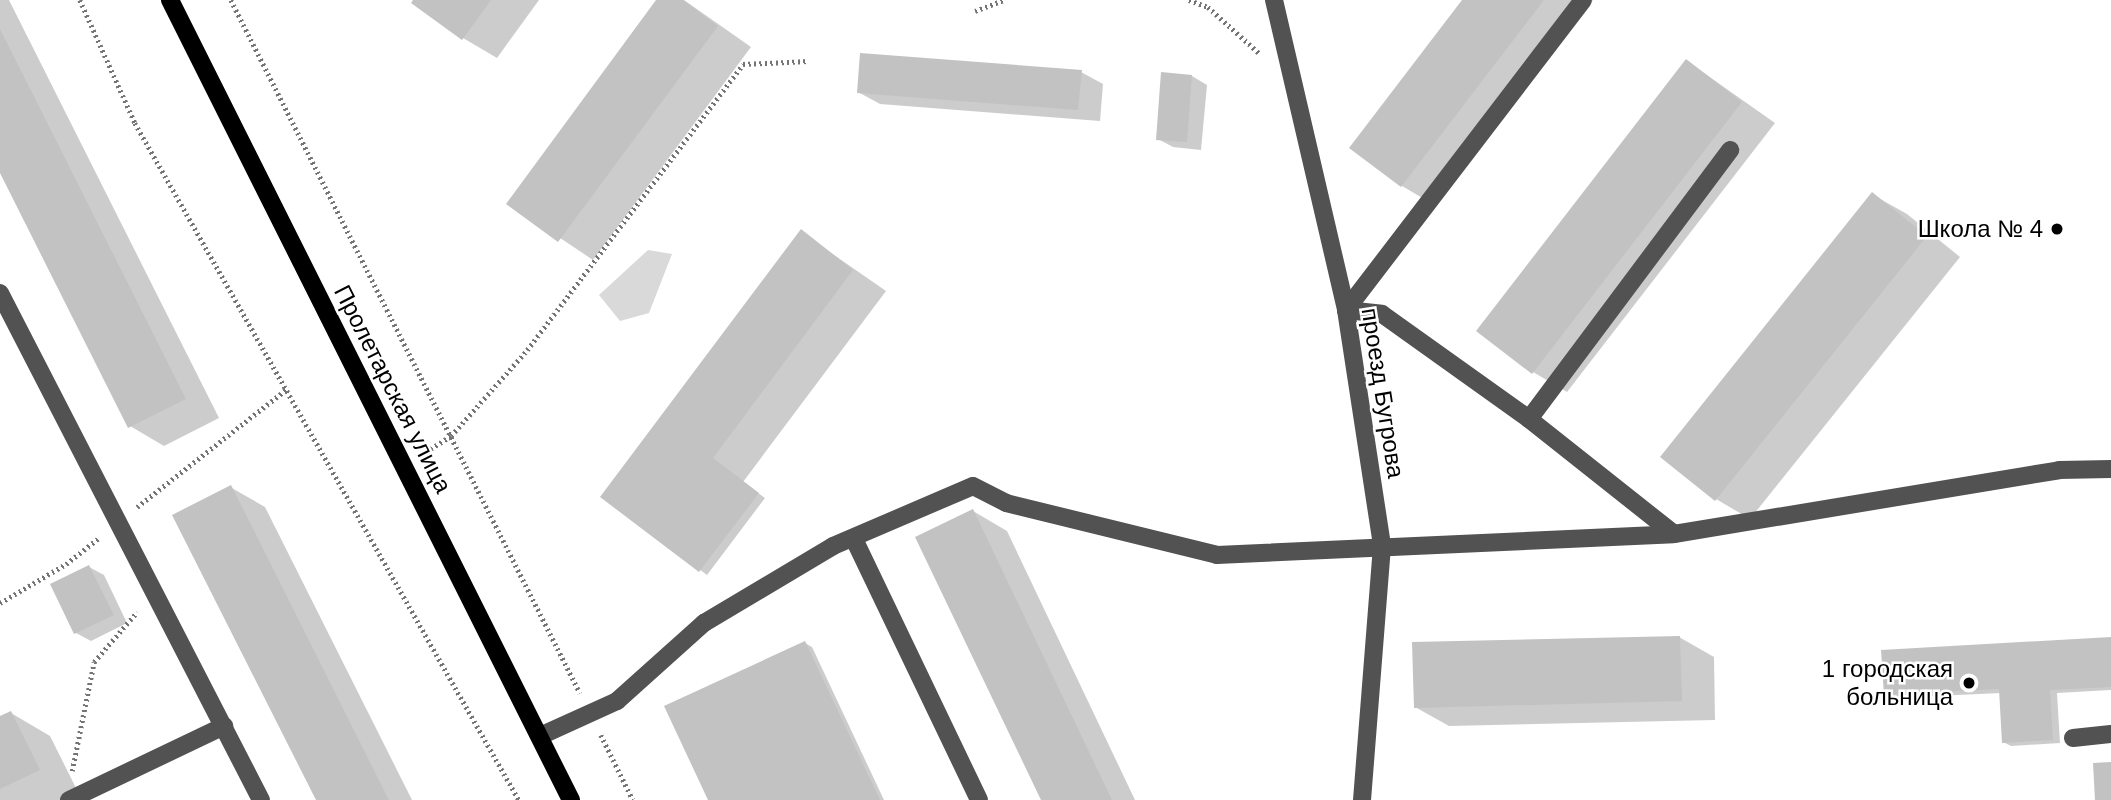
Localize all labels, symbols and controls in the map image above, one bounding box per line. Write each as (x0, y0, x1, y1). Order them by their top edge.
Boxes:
place label: Школа № 4 (1918, 215, 2043, 243)
marker: Школа № 4 (2049, 221, 2065, 237)
street label: Пролетарская улица (328, 280, 458, 498)
street label: проезд Бугрова (1355, 306, 1411, 480)
place label: 1 городская больница (1822, 655, 1953, 711)
marker: 1 городская больница (1959, 673, 1979, 693)

